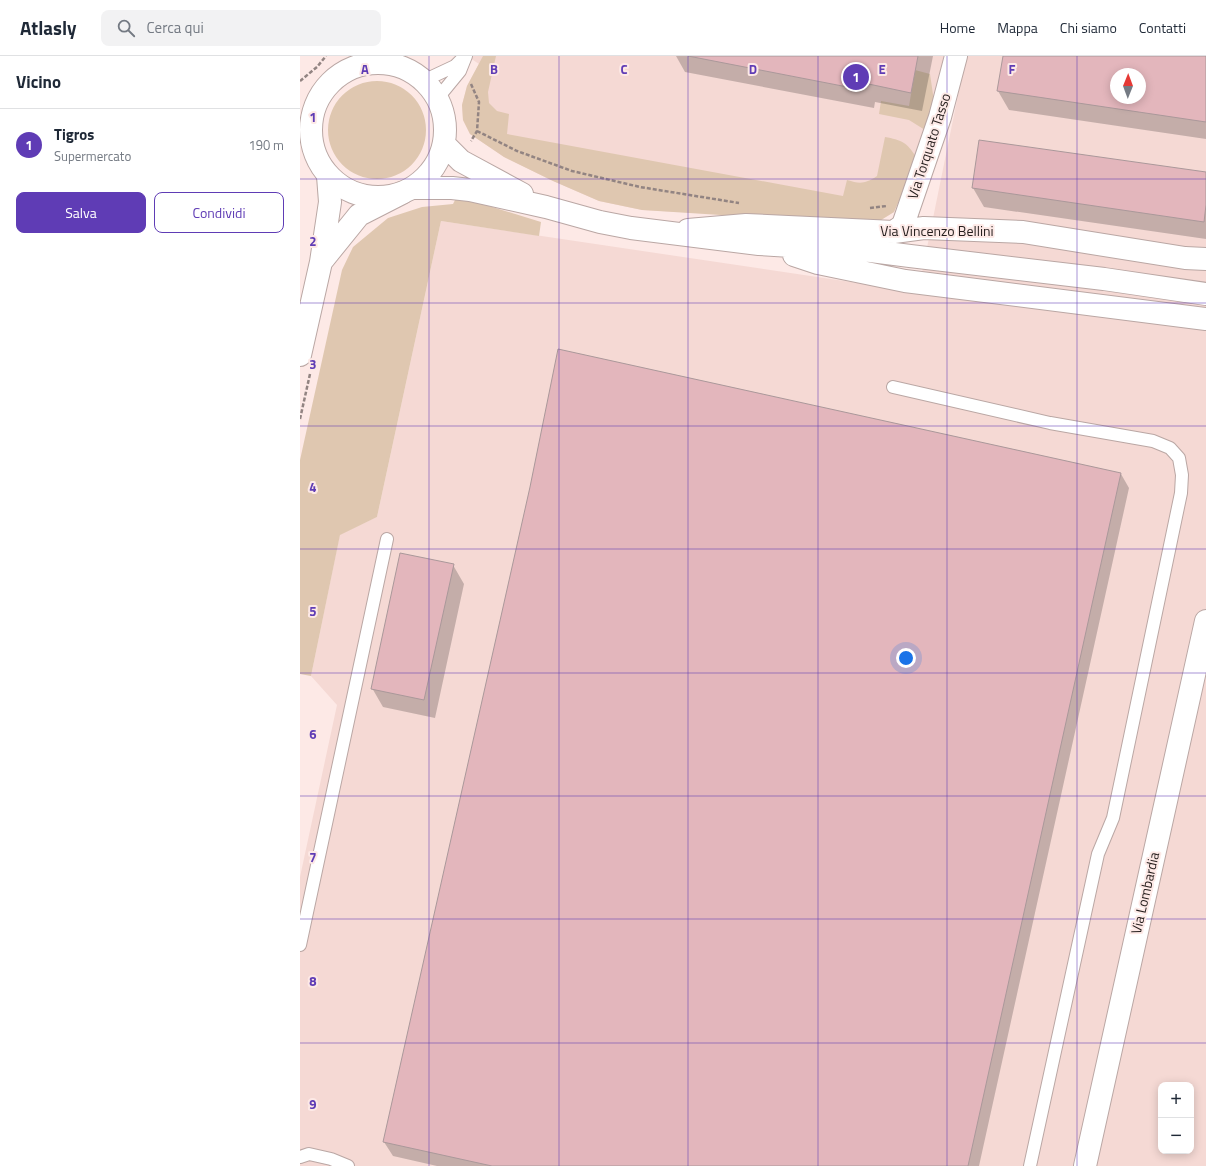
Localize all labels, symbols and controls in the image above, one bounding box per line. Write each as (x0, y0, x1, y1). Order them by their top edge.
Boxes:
search box (101, 10, 381, 46)
text: Atlasly (20, 13, 77, 42)
text: Cerca qui (147, 16, 204, 39)
icon: search (115, 17, 137, 39)
text: Home (940, 17, 975, 38)
text: Mappa (997, 17, 1038, 38)
text: Chi siamo (1060, 17, 1117, 38)
text: Contatti (1139, 17, 1186, 38)
text: A (361, 59, 369, 79)
text: B (490, 59, 498, 79)
text: C (620, 59, 628, 79)
text: D (749, 59, 757, 79)
text: E (878, 59, 886, 79)
text: F (1009, 59, 1016, 79)
pin: 1 (843, 62, 869, 92)
north arrow (1110, 68, 1146, 104)
text: Vicino (16, 69, 61, 95)
street label: Via Torquato Tasso (902, 90, 956, 201)
text: 1 (309, 107, 317, 127)
text: Tigros (54, 123, 94, 146)
text: 1 (25, 135, 33, 155)
text: 190 m (248, 135, 284, 155)
text: Supermercato (54, 146, 131, 166)
button: Salva (16, 192, 146, 233)
button: Condividi (154, 192, 284, 233)
street label: Via Vincenzo Bellini (880, 220, 994, 241)
text: 2 (309, 231, 317, 251)
text: 3 (309, 354, 317, 374)
text: 4 (309, 477, 317, 497)
text: 5 (309, 601, 317, 621)
your location (896, 648, 916, 668)
text: 6 (309, 724, 317, 744)
text: 7 (309, 847, 317, 867)
street label: Via Lombardia (1125, 850, 1164, 936)
text: 8 (309, 971, 317, 991)
map controls (1158, 1082, 1194, 1154)
button: + (1158, 1082, 1194, 1118)
text: 9 (309, 1094, 317, 1114)
button: − (1158, 1118, 1194, 1154)

